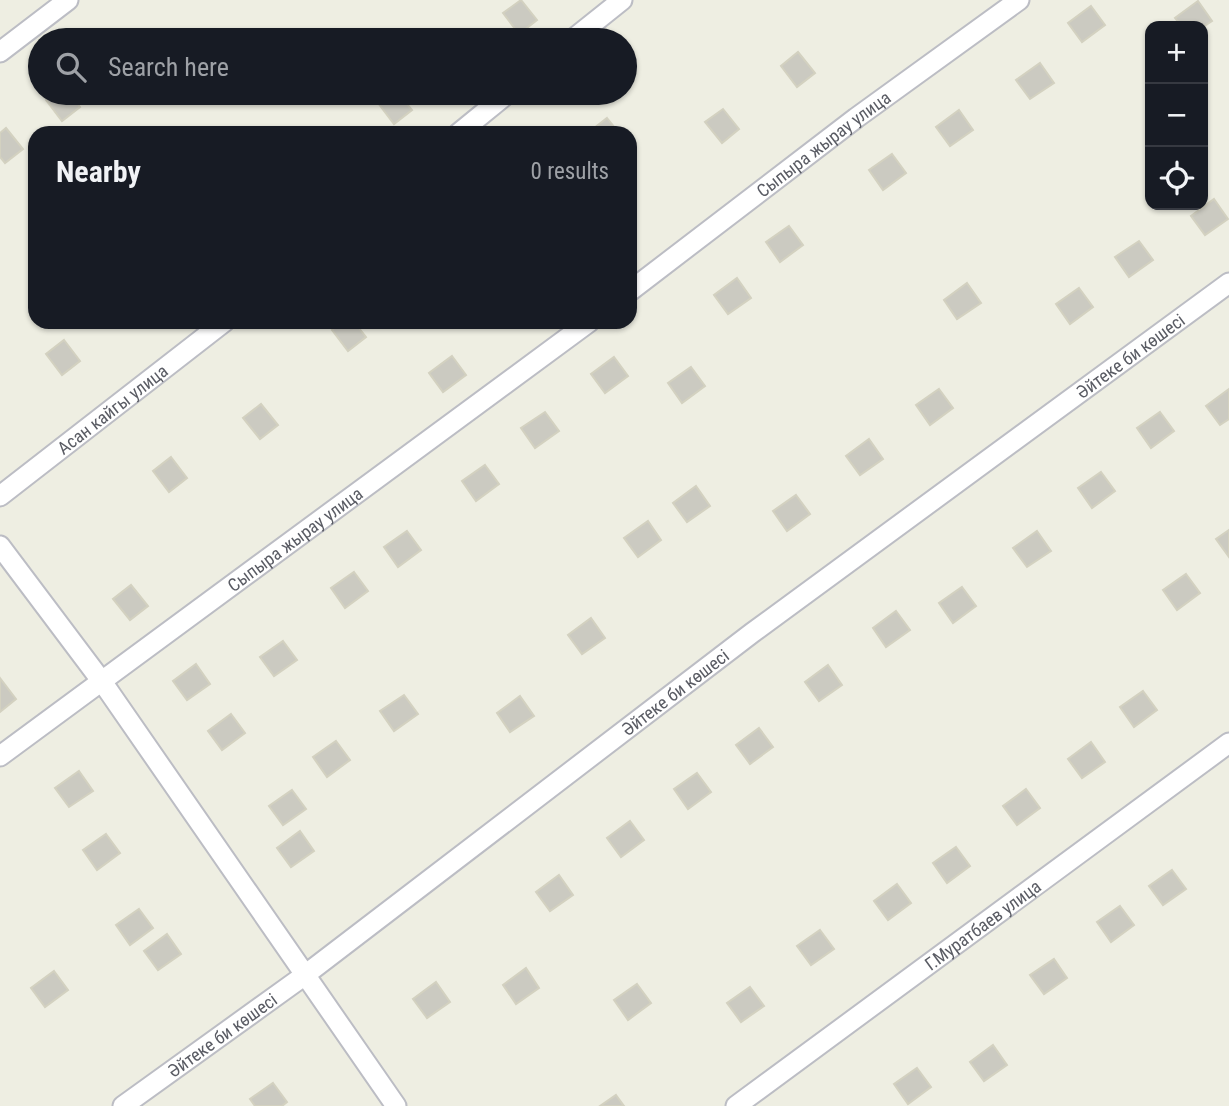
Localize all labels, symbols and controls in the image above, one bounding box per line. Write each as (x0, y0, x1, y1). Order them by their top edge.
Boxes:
map controls (1145, 21, 1208, 210)
button: + (1145, 21, 1208, 84)
search box (28, 28, 637, 105)
icon: search (52, 48, 90, 86)
text: Search here (108, 52, 229, 82)
button: − (1145, 84, 1208, 147)
street label: Сыпыра жырау улица (752, 86, 894, 201)
button: locate (1145, 147, 1208, 210)
text: Nearby (56, 154, 141, 189)
text: 0 results (531, 158, 609, 185)
street label: Әйтеке би көшесі (1072, 309, 1188, 402)
street label: Асан кайгы улица (53, 360, 171, 458)
street label: Сыпыра жырау улица (223, 482, 366, 595)
street label: Әйтеке би көшесі (617, 644, 733, 740)
street label: Г.Муратбаев улица (920, 875, 1045, 974)
street label: Әйтеке би көшесі (163, 988, 281, 1081)

